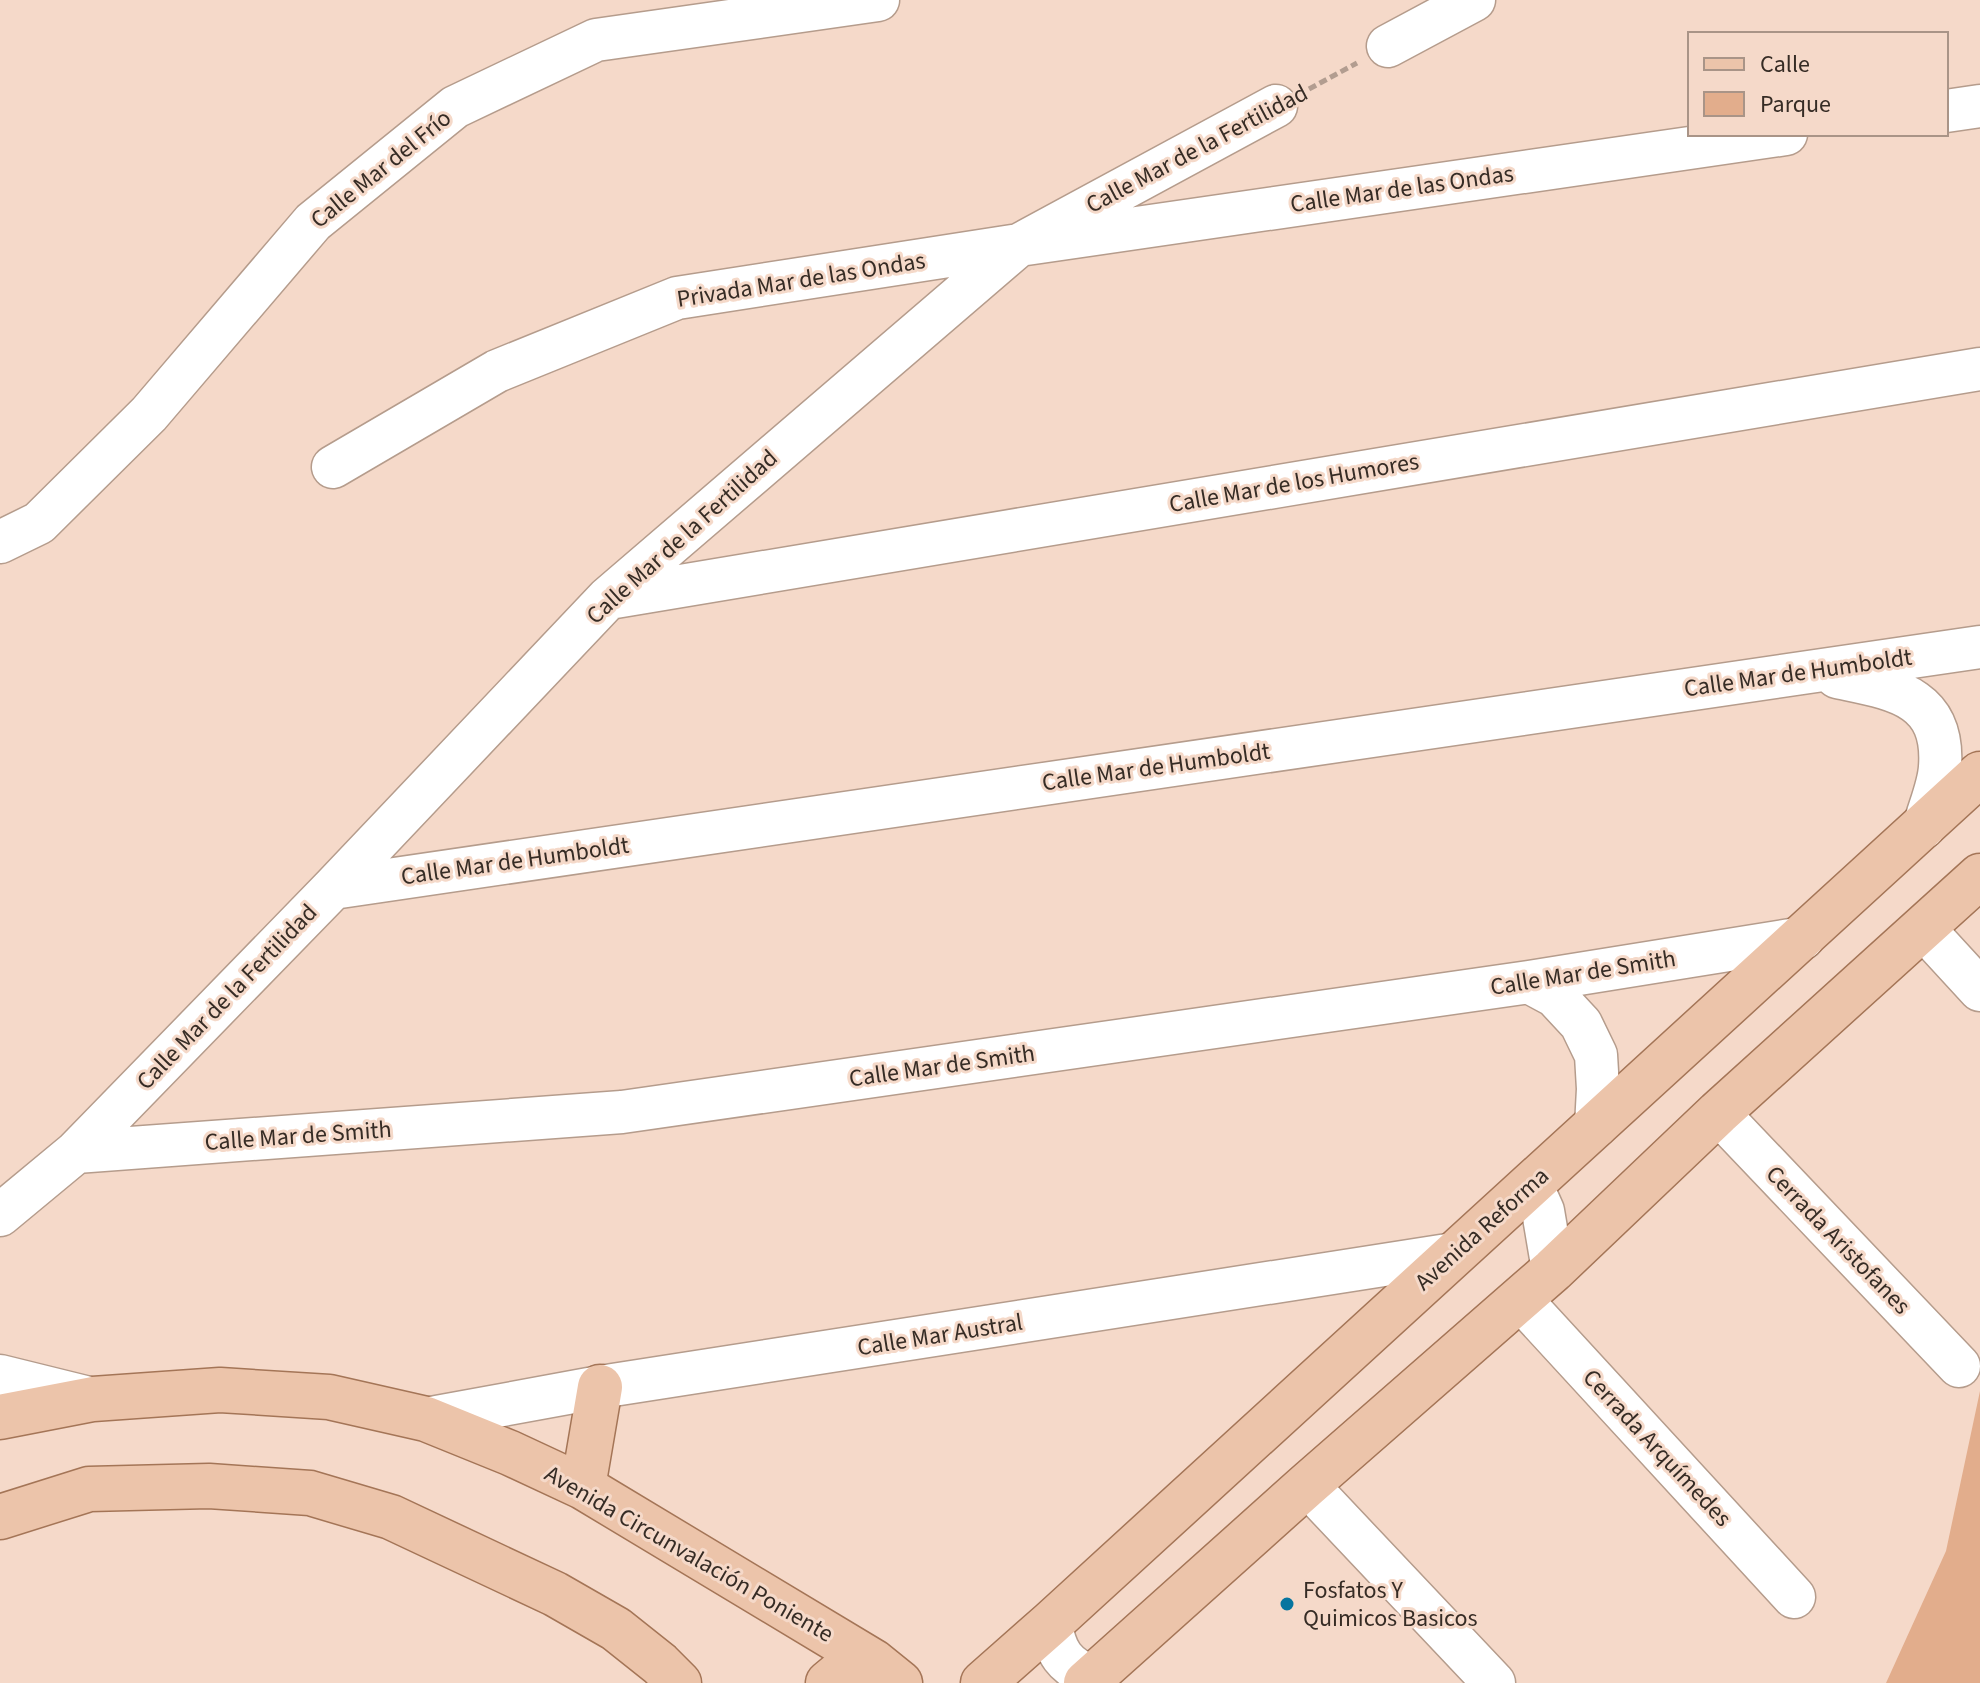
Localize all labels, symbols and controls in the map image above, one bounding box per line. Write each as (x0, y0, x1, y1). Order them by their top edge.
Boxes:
legend (1688, 32, 1948, 136)
text: Calle (1760, 47, 1810, 82)
street label: Calle Mar de la Fertilidad (1080, 76, 1314, 222)
text: Parque (1760, 87, 1831, 122)
street label: Calle Mar del Frío (303, 101, 459, 237)
street label: Calle Mar de las Ondas (1288, 156, 1516, 222)
street label: Privada Mar de las Ondas (674, 243, 928, 317)
street label: Calle Mar de la Fertilidad (579, 441, 785, 633)
street label: Calle Mar de los Humores (1166, 444, 1422, 522)
street label: Calle Mar de Humboldt (1682, 640, 1914, 706)
street label: Calle Mar de Humboldt (1040, 734, 1272, 800)
street label: Calle Mar de Humboldt (399, 828, 631, 894)
street label: Calle Mar de la Fertilidad (129, 896, 325, 1098)
street label: Calle Mar de Smith (1488, 941, 1678, 1005)
street label: Calle Mar de Smith (847, 1036, 1037, 1096)
street label: Calle Mar de Smith (203, 1112, 393, 1160)
street label: Cerrada Aristofanes (1758, 1158, 1918, 1322)
street label: Avenida Reforma (1407, 1159, 1557, 1299)
street label: Calle Mar Austral (855, 1305, 1025, 1365)
street label: Cerrada Arquímedes (1574, 1361, 1740, 1535)
street label: Avenida Circunvalación Poniente (538, 1457, 840, 1651)
place label: Fosfatos Y Quimicos Basicos (1303, 1573, 1478, 1636)
marker: Fosfatos Y Quimicos Basicos (1278, 1595, 1296, 1613)

